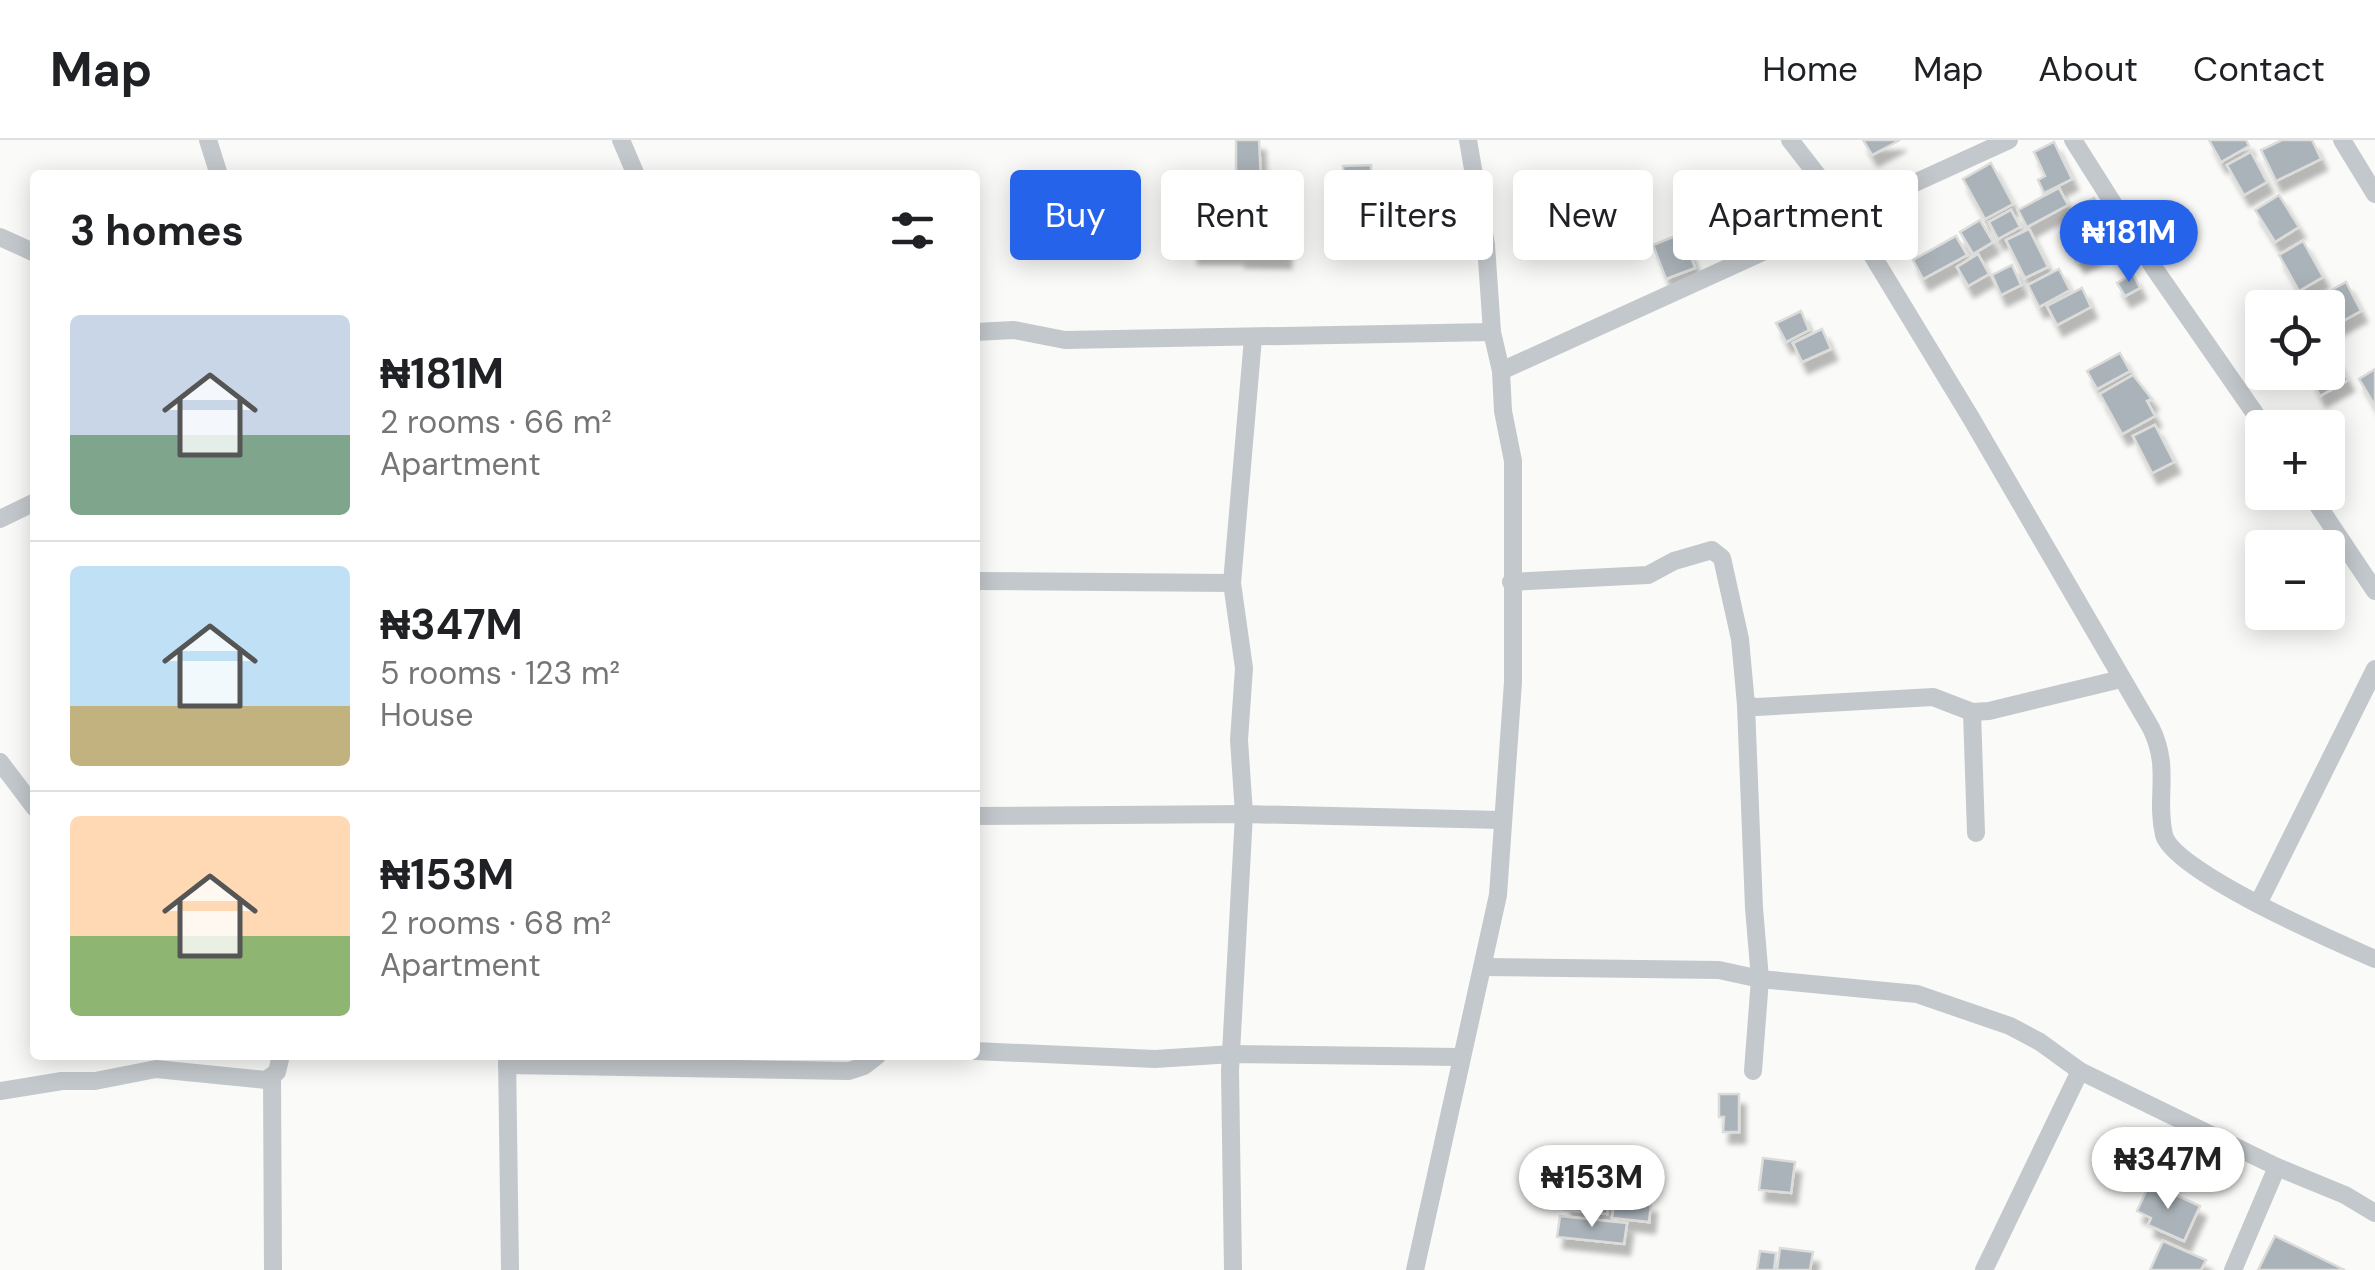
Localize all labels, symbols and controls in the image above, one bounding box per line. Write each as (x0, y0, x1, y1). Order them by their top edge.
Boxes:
text: Map (50, 38, 152, 101)
text: Home (1762, 46, 1858, 92)
text: Map (1913, 46, 1983, 92)
text: About (2038, 46, 2138, 92)
text: Contact (2193, 46, 2325, 92)
chip: Buy (1010, 170, 1141, 260)
chip: Rent (1161, 170, 1304, 260)
chip: Filters (1324, 170, 1493, 260)
chip: New (1513, 170, 1653, 260)
chip: Apartment (1673, 170, 1918, 260)
pin: ₦181M (2059, 200, 2199, 285)
text: 3 homes (70, 203, 244, 258)
icon: filters (885, 203, 940, 258)
text: ₦181M (2082, 211, 2176, 253)
map controls (2245, 290, 2345, 630)
button: locate (2245, 290, 2345, 390)
text: ₦181M (380, 346, 504, 401)
icon: home (150, 355, 270, 475)
text: 2 rooms · 66 m² (380, 401, 612, 443)
button: + (2245, 410, 2345, 510)
text: Apartment (380, 443, 541, 485)
button: − (2245, 530, 2345, 630)
text: ₦347M (380, 597, 523, 652)
icon: home (150, 606, 270, 726)
text: 5 rooms · 123 m² (380, 652, 620, 694)
text: House (380, 694, 473, 736)
text: ₦153M (380, 847, 514, 902)
icon: home (150, 856, 270, 976)
text: 2 rooms · 68 m² (380, 902, 611, 944)
text: Apartment (380, 944, 541, 986)
pin: ₦347M (2098, 1127, 2238, 1212)
text: ₦347M (2114, 1138, 2222, 1180)
pin: ₦153M (1522, 1145, 1662, 1230)
text: ₦153M (1541, 1156, 1643, 1198)

